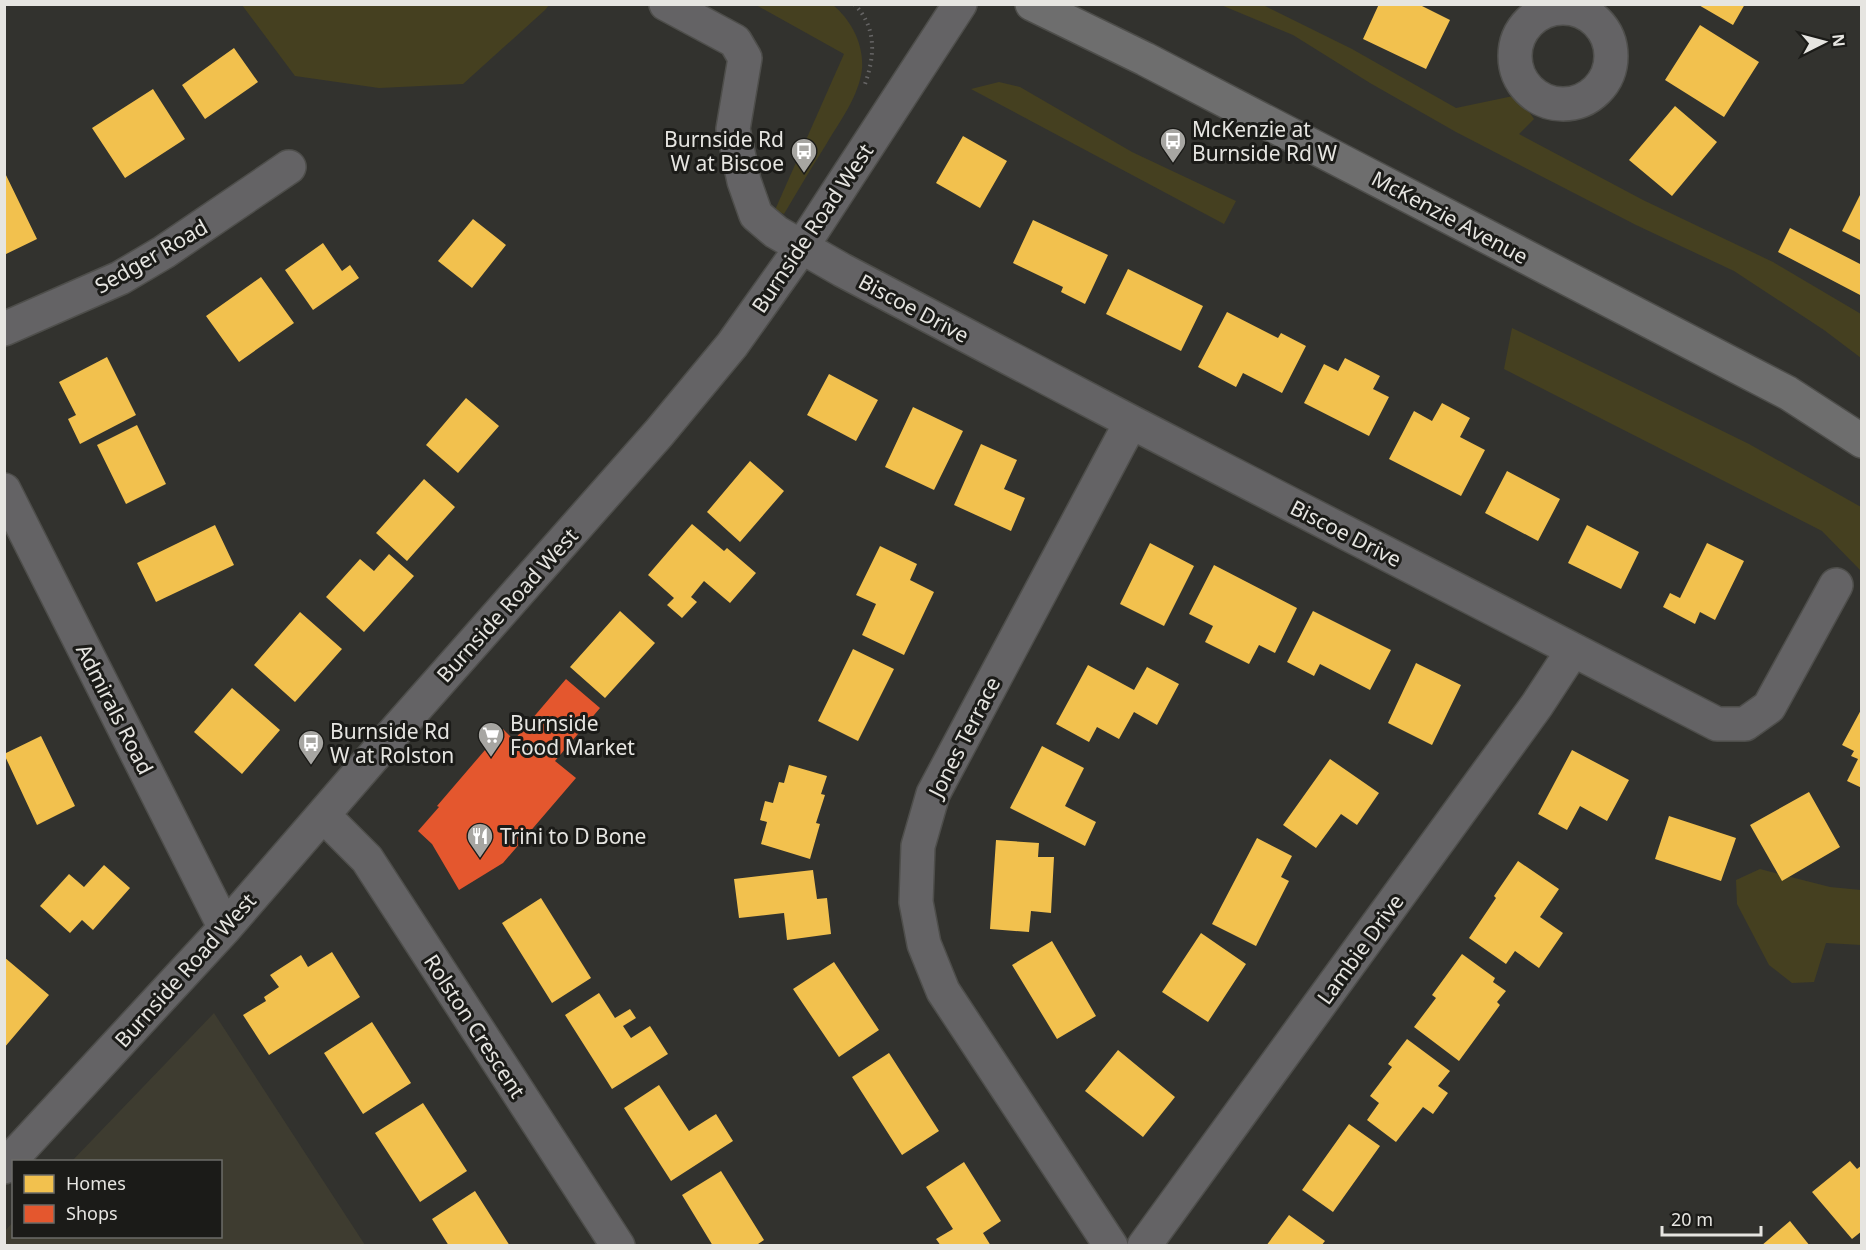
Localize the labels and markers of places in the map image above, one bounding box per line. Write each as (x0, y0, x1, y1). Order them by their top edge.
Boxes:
place label: McKenzie at Burnside Rd W (1192, 115, 1337, 167)
place label: Burnside Rd W at Biscoe (664, 125, 784, 177)
bus stop icon: McKenzie at Burnside Rd W (1158, 126, 1188, 164)
bus stop icon: Burnside Rd W at Biscoe (789, 136, 819, 174)
place label: Burnside Food Market (510, 709, 635, 761)
place label: Burnside Rd W at Rolston (330, 717, 454, 769)
supermarket icon: Burnside Food Market (476, 720, 506, 758)
bus stop icon: Burnside Rd W at Rolston (296, 728, 326, 766)
restaurant icon: Trini to D Bone (465, 821, 495, 859)
place label: Trini to D Bone (500, 822, 646, 850)

